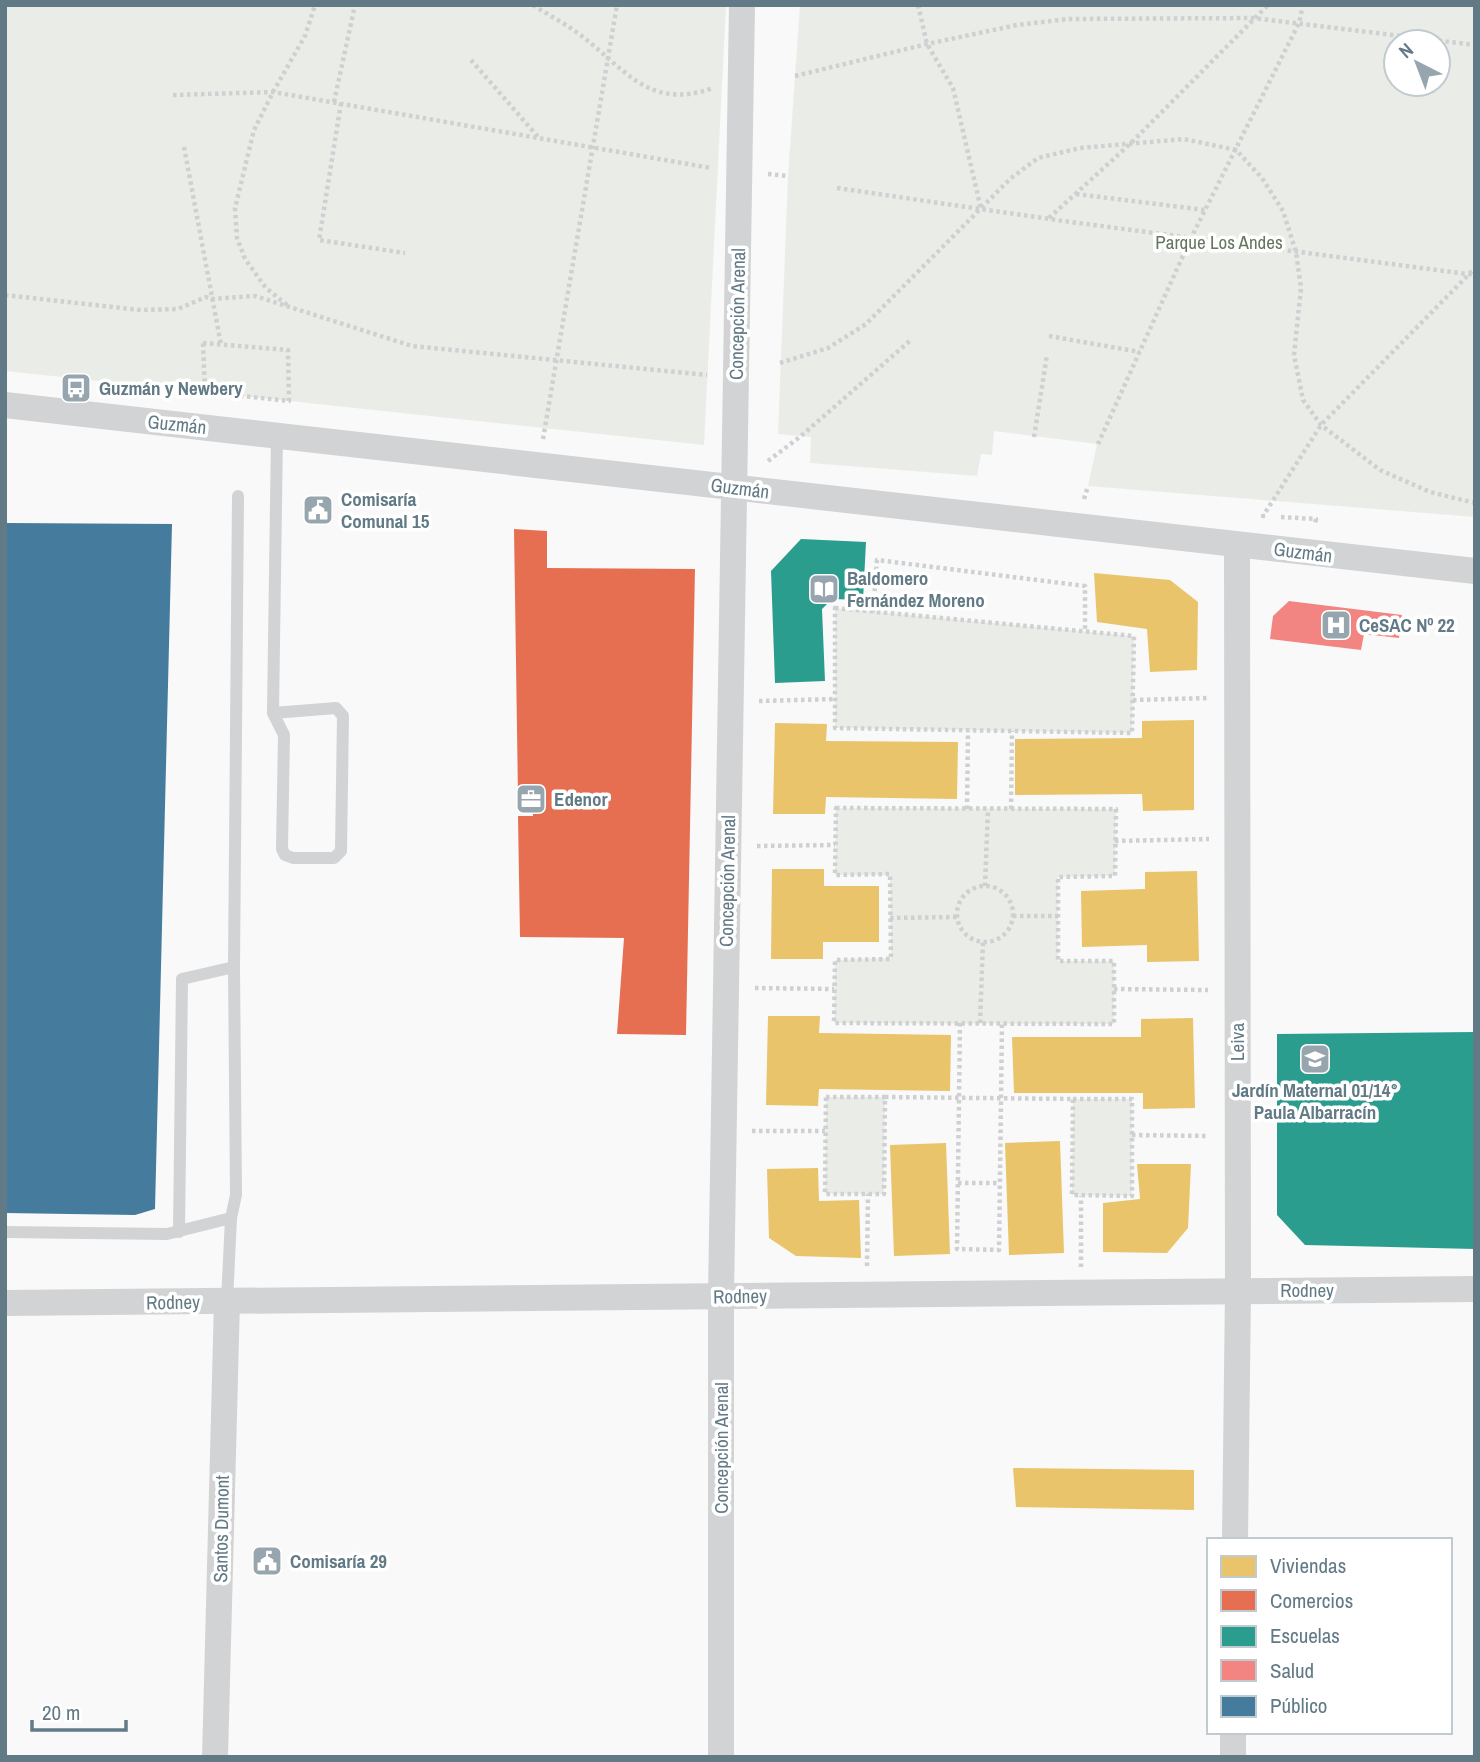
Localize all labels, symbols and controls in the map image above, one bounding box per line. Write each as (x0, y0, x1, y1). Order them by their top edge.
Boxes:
north arrow (1382, 28, 1452, 98)
text: N (1393, 37, 1419, 64)
park label: Parque Los Andes (1155, 229, 1283, 255)
street label: Concepción Arenal (723, 248, 751, 380)
bus stop icon: Guzmán y Newbery (59, 371, 93, 405)
place label: Guzmán y Newbery (99, 375, 243, 401)
street label: Guzmán (146, 408, 208, 440)
street label: Guzmán (709, 472, 771, 504)
place label: Comisaría Comunal 15 (341, 486, 430, 534)
public building icon: Comisaría Comunal 15 (301, 493, 335, 527)
street label: Guzmán (1272, 536, 1334, 568)
place label: Baldomero Fernández Moreno (847, 565, 985, 613)
library icon: Baldomero Fernández Moreno (807, 572, 841, 606)
hospital icon: CeSAC Nº 22 (1319, 608, 1353, 642)
place label: CeSAC Nº 22 (1359, 612, 1455, 638)
office icon: Edenor (514, 782, 548, 816)
place label: Edenor (554, 786, 608, 812)
street label: Concepción Arenal (713, 815, 741, 947)
street label: Leiva (1224, 1023, 1250, 1061)
school or university icon: Jardín Maternal 01/14° Paula Albarracín (1298, 1042, 1332, 1076)
place label: Jardín Maternal 01/14° Paula Albarracín (1232, 1077, 1398, 1125)
street label: Rodney (1280, 1277, 1334, 1303)
street label: Rodney (713, 1283, 767, 1309)
street label: Rodney (146, 1289, 200, 1315)
street label: Concepción Arenal (708, 1382, 734, 1514)
street label: Santos Dumont (207, 1474, 235, 1583)
legend (1207, 1538, 1452, 1734)
public building icon: Comisaría 29 (250, 1544, 284, 1578)
place label: Comisaría 29 (290, 1548, 387, 1574)
text: Viviendas (1270, 1551, 1346, 1580)
text: Comercios (1270, 1586, 1353, 1615)
text: Escuelas (1270, 1621, 1340, 1650)
text: Salud (1270, 1656, 1314, 1685)
scale bar (32, 1688, 126, 1732)
text: Público (1270, 1691, 1327, 1720)
text: 20 m (42, 1698, 80, 1727)

